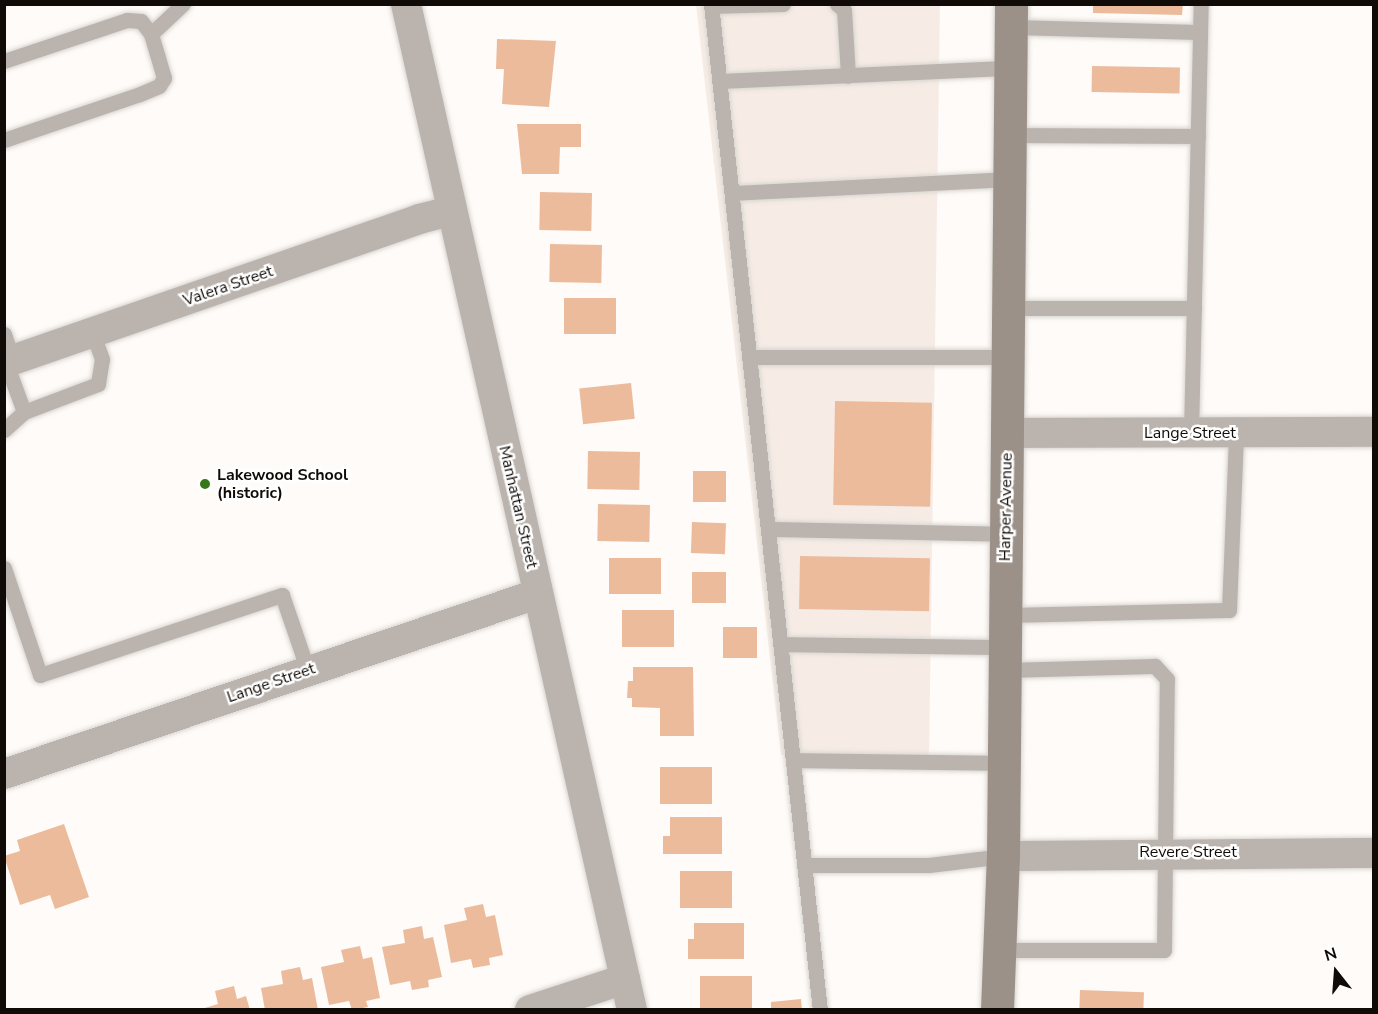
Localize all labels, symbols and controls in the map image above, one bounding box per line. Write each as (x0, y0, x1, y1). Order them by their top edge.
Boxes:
street label: Valera Street (181, 262, 275, 310)
street label: Lange Street (1144, 423, 1236, 443)
street label: Manhattan Street (495, 444, 541, 570)
street label: Harper Avenue (995, 453, 1017, 561)
place label: Lakewood School (historic) (217, 465, 348, 503)
marker: Lakewood School (historic) (198, 477, 212, 491)
street label: Lange Street (224, 659, 318, 707)
street label: Revere Street (1139, 842, 1237, 862)
north arrow (1306, 942, 1366, 1002)
text: N (1322, 943, 1340, 967)

